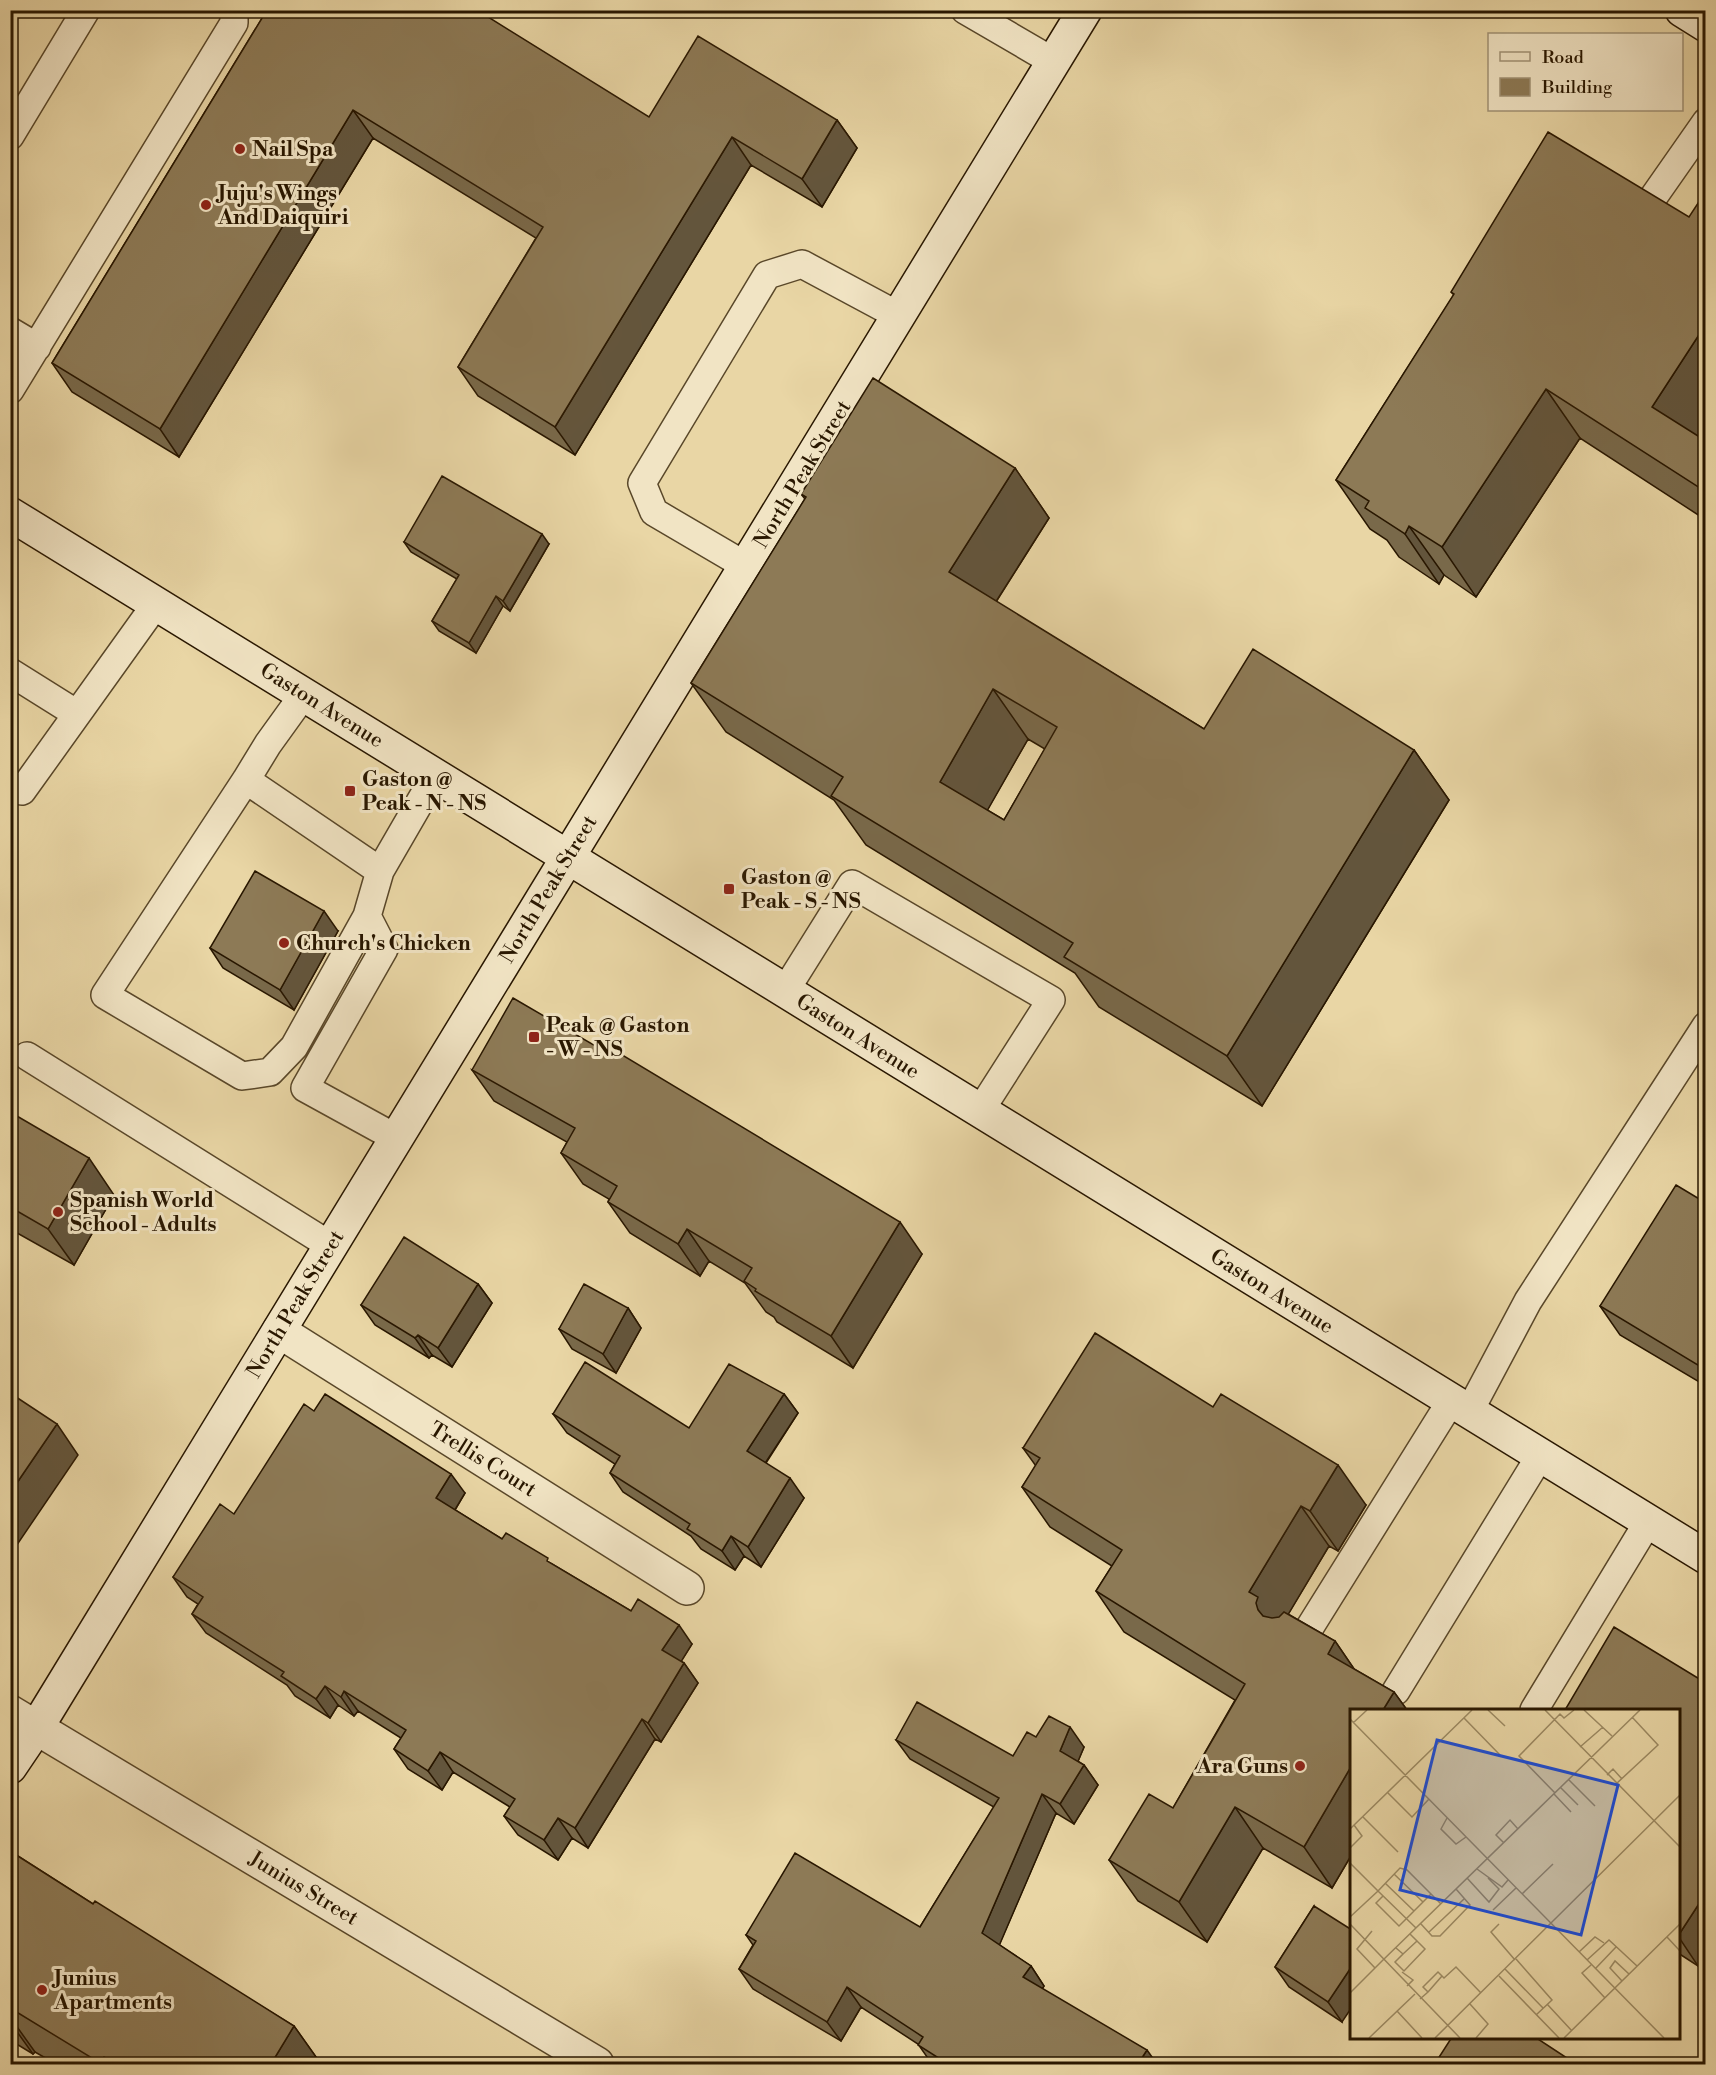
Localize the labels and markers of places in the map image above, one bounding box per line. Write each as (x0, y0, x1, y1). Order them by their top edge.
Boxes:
place label: Nail Spa (252, 137, 334, 163)
marker: Nail Spa (233, 142, 247, 156)
place label: Juju's Wings And Daiquiri (215, 181, 349, 231)
marker: Juju's Wings And Daiquiri (199, 198, 213, 212)
place label: Gaston @ Peak - N - NS (362, 767, 486, 817)
marker: Gaston @ Peak - N - NS (343, 784, 357, 798)
place label: Gaston @ Peak - S - NS (741, 865, 861, 915)
marker: Gaston @ Peak - S - NS (722, 882, 736, 896)
place label: Church's Chicken (296, 931, 471, 957)
marker: Church's Chicken (277, 936, 291, 950)
place label: Peak @ Gaston - W - NS (546, 1013, 689, 1063)
marker: Peak @ Gaston - W - NS (527, 1030, 541, 1044)
place label: Spanish World School - Adults (70, 1188, 217, 1238)
marker: Spanish World School - Adults (51, 1205, 65, 1219)
place label: Ara Guns (1195, 1754, 1288, 1780)
marker: Ara Guns (1293, 1759, 1307, 1773)
place label: Junius Apartments (51, 1966, 172, 2016)
marker: Junius Apartments (35, 1983, 49, 1997)

